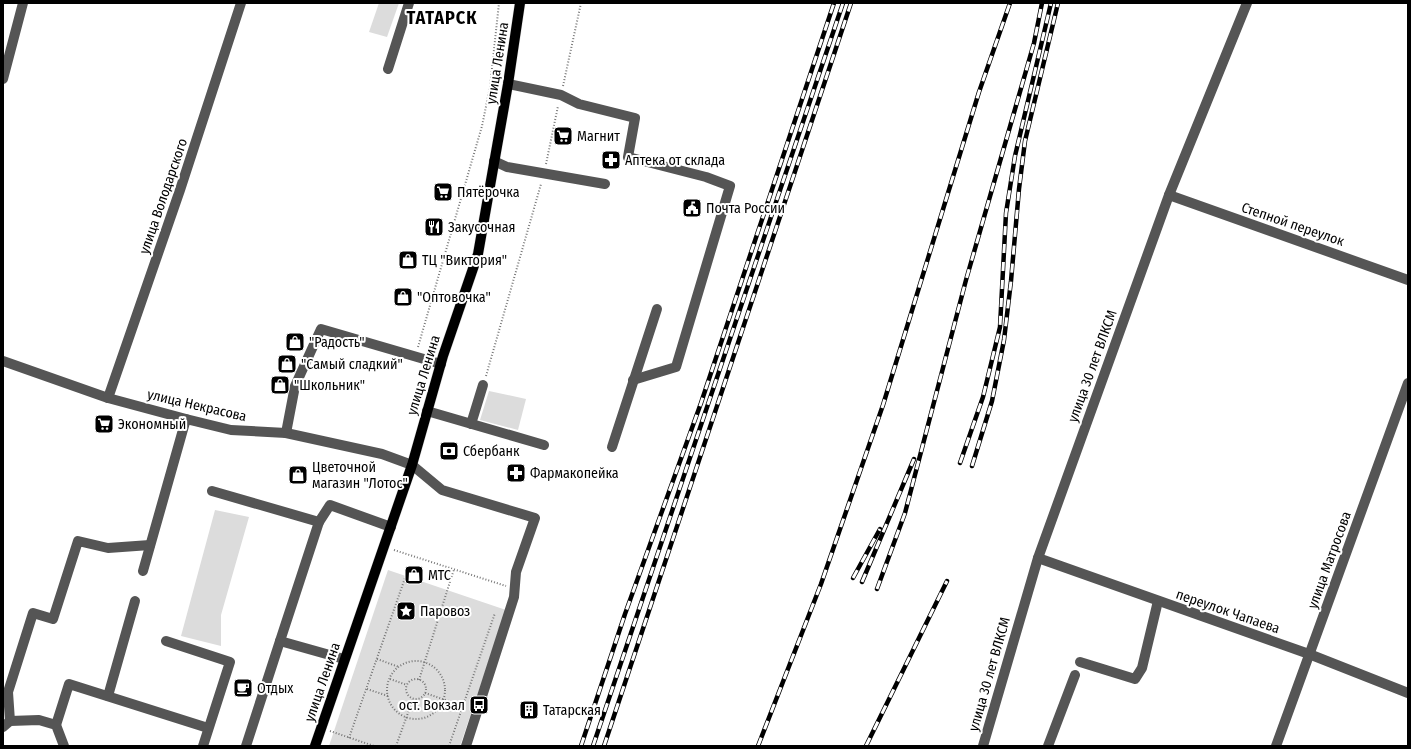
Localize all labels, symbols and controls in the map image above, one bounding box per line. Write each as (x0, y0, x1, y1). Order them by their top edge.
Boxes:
district label: ТАТАРСК (406, 7, 478, 29)
street label: улица Ленина (483, 21, 512, 105)
supermarket icon: Магнит (552, 125, 574, 147)
place label: Магнит (577, 128, 620, 145)
street label: улица Володарского (136, 136, 191, 256)
pharmacy icon: Аптека от склада (600, 149, 622, 171)
place label: Аптека от склада (625, 152, 725, 169)
supermarket icon: Пятёрочка (432, 181, 454, 203)
place label: Пятёрочка (457, 184, 520, 201)
public building icon: Почта России (681, 197, 703, 219)
street label: Степной переулок (1239, 199, 1347, 250)
place label: Почта России (706, 200, 785, 217)
restaurant icon: Закусочная (423, 216, 445, 238)
place label: Закусочная (448, 219, 516, 236)
shop icon: ТЦ "Виктория" (397, 249, 419, 271)
place label: ТЦ "Виктория" (422, 252, 507, 269)
shop icon: "Оптовочка" (392, 286, 414, 308)
place label: "Оптовочка" (417, 289, 491, 306)
street label: улица 30 лет ВЛКСМ (1064, 308, 1121, 425)
shop icon: "Радость" (284, 331, 306, 353)
street label: улица Ленина (403, 333, 444, 417)
place label: "Радость" (309, 334, 364, 351)
shop icon: "Самый сладкий" (276, 353, 298, 375)
place label: "Самый сладкий" (301, 356, 403, 373)
shop icon: "Школьник" (269, 374, 291, 396)
place label: "Школьник" (294, 377, 365, 394)
street label: улица Некрасова (146, 386, 248, 425)
supermarket icon: Экономный (93, 413, 115, 435)
place label: Экономный (118, 416, 186, 433)
bank icon: Сбербанк (438, 440, 460, 462)
place label: Сбербанк (463, 443, 520, 460)
place label: Цветочной магазин "Лотос" (312, 459, 408, 492)
pharmacy icon: Фармакопейка (505, 462, 527, 484)
shop icon: Цветочной магазин "Лотос" (287, 464, 309, 486)
place label: Фармакопейка (530, 465, 619, 482)
street label: улица Матросова (1304, 509, 1355, 611)
shop icon: МТС (403, 564, 425, 586)
place label: МТС (428, 567, 451, 584)
street label: переулок Чапаева (1174, 586, 1282, 637)
place icon: Паровоз (395, 600, 417, 622)
place label: Паровоз (420, 603, 470, 620)
street label: улица 30 лет ВЛКСМ (965, 615, 1014, 733)
street label: улица Ленина (301, 640, 344, 724)
cafe icon: Отдых (232, 677, 254, 699)
place label: Отдых (257, 680, 294, 697)
bus stop icon: ост. Вокзал (468, 694, 490, 716)
place label: ост. Вокзал (399, 697, 465, 714)
building icon: Татарская (518, 699, 540, 721)
place label: Татарская (543, 702, 601, 719)

